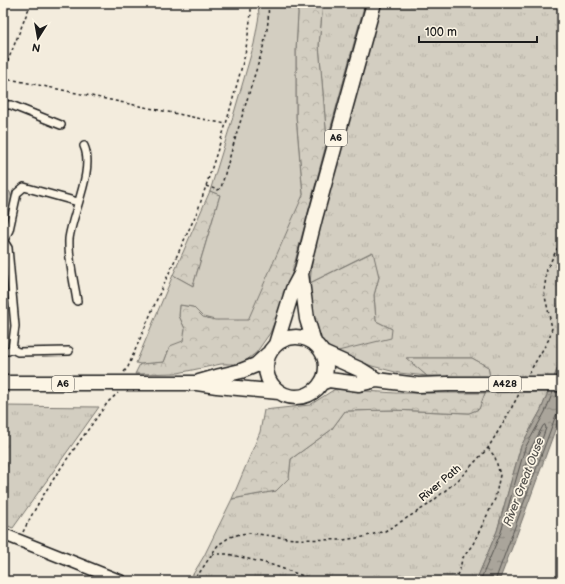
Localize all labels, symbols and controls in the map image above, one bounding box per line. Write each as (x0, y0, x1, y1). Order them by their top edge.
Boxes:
north arrow (18, 18, 58, 58)
scale bar (419, 18, 537, 44)
text: 100 m (425, 25, 457, 40)
text: N (31, 40, 41, 54)
road number: A6 (325, 130, 347, 146)
road number: A6 (52, 376, 74, 392)
road number: A428 (489, 376, 521, 392)
water label: River Great Ouse (500, 436, 548, 528)
street label: River Path (416, 462, 464, 504)

